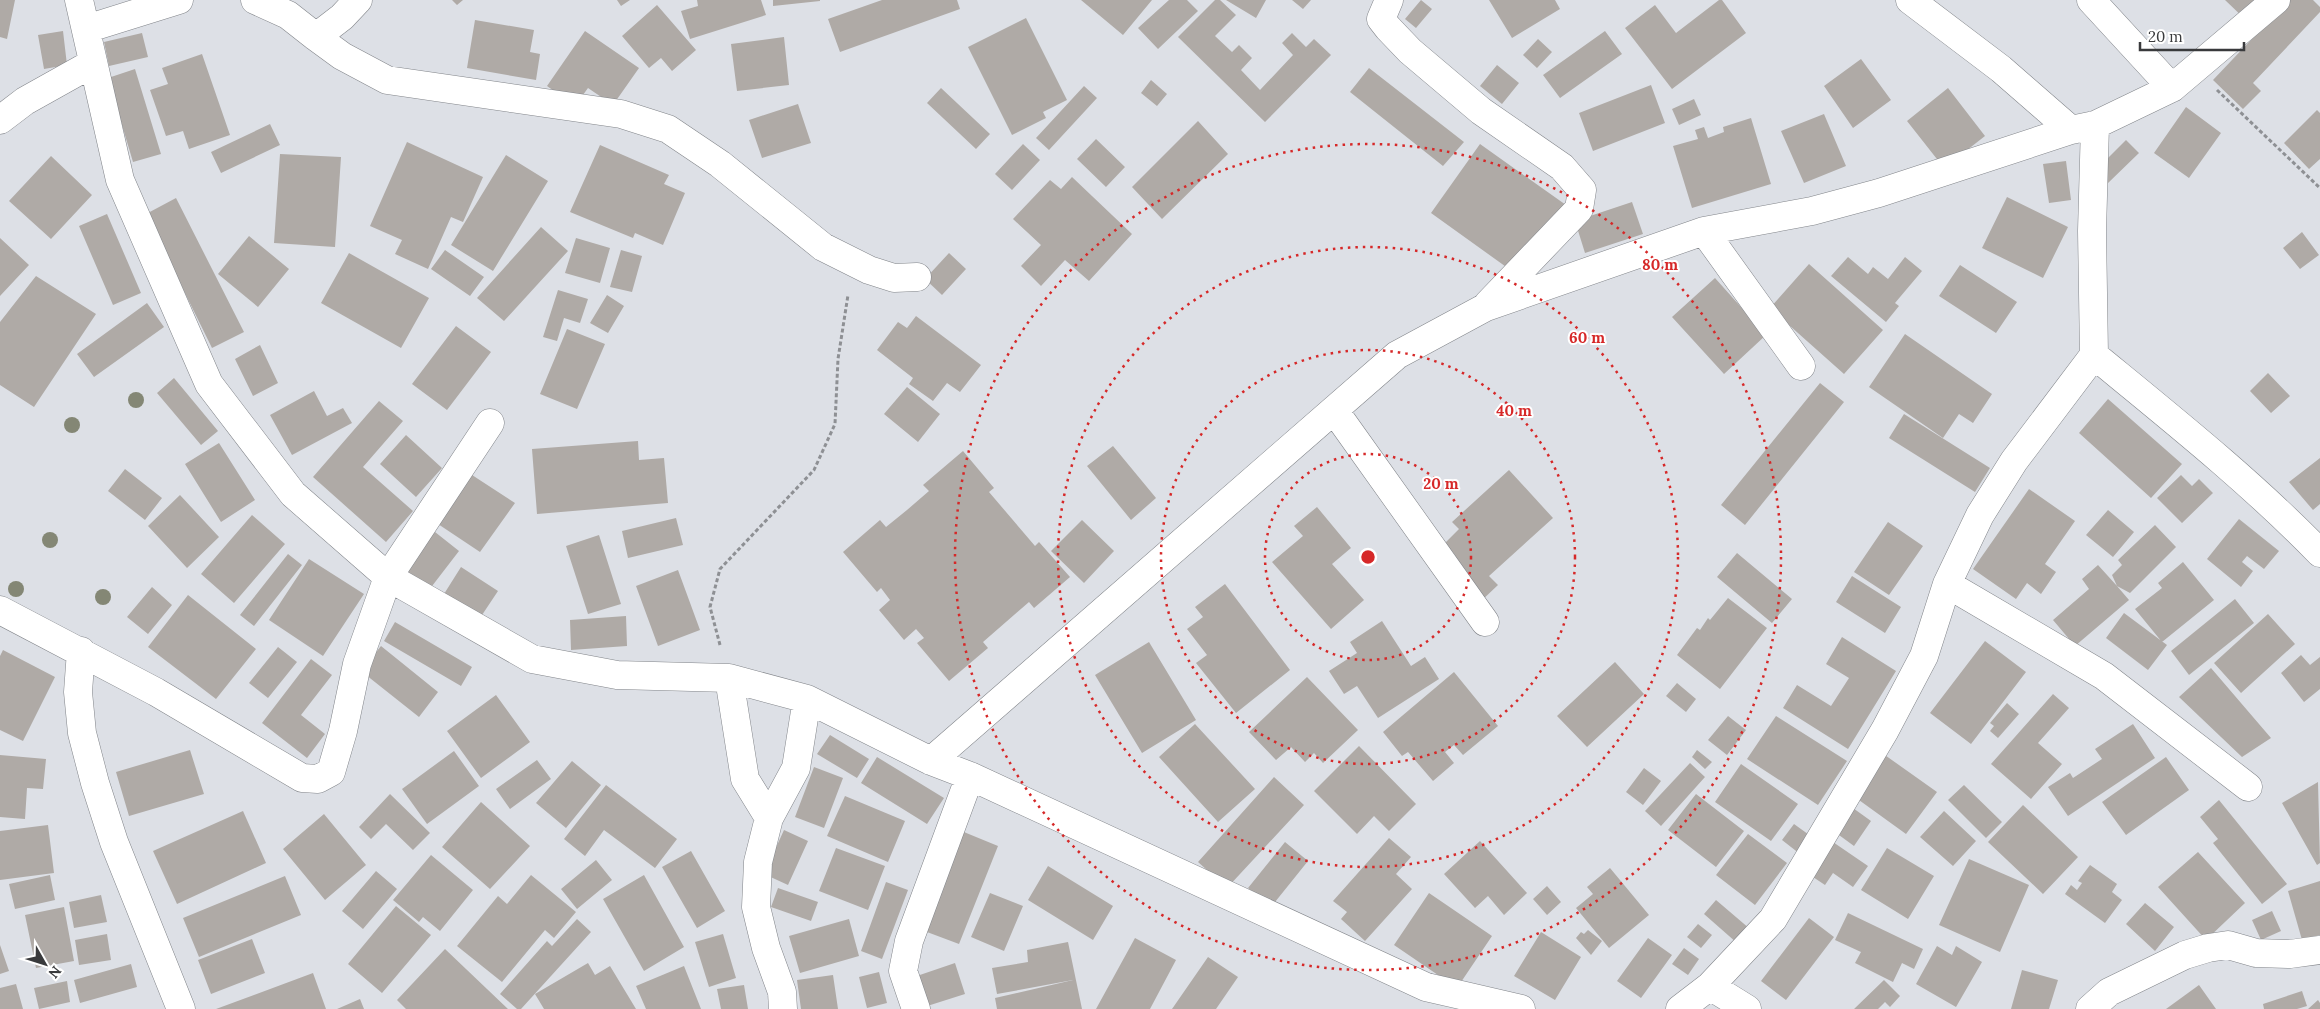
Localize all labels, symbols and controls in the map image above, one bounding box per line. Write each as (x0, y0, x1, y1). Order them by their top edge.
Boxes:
scale bar (2140, 20, 2244, 52)
text: 20 m (2148, 27, 2183, 46)
text: 80 m (1642, 255, 1678, 274)
text: 60 m (1569, 328, 1605, 347)
text: 40 m (1496, 401, 1532, 420)
text: 20 m (1423, 474, 1459, 493)
centre of rings (1359, 548, 1377, 566)
north arrow (20, 939, 70, 989)
text: N (45, 962, 66, 982)

